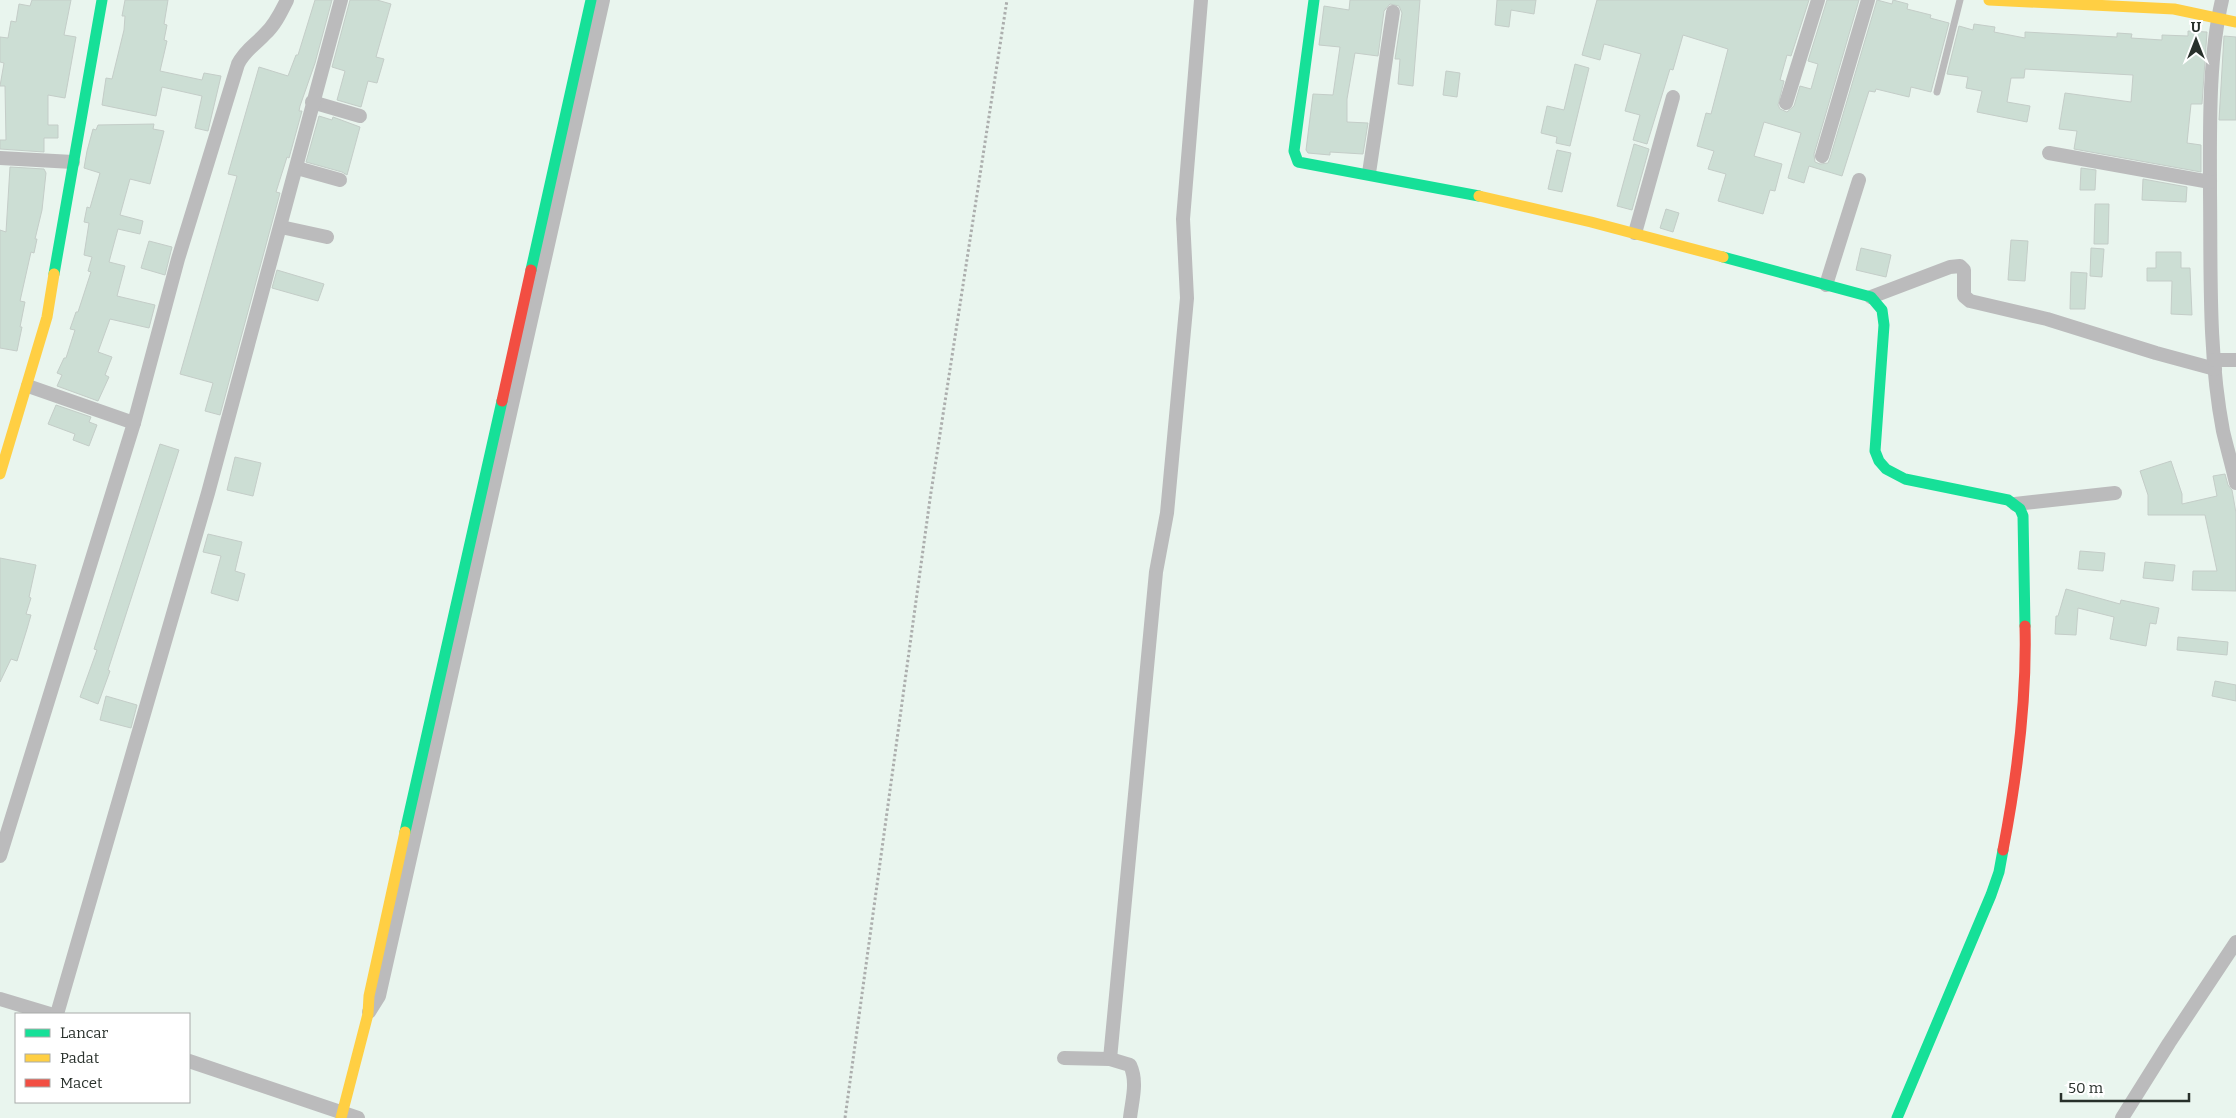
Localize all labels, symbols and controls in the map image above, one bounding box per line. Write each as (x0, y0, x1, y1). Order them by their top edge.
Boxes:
north arrow (2171, 15, 2221, 65)
text: U (2191, 19, 2202, 36)
legend (15, 1013, 190, 1103)
text: Lancar (60, 1024, 108, 1042)
text: Padat (60, 1049, 100, 1067)
scale bar (2061, 1070, 2188, 1102)
text: Macet (60, 1074, 103, 1092)
text: 50 m (2068, 1079, 2104, 1097)

